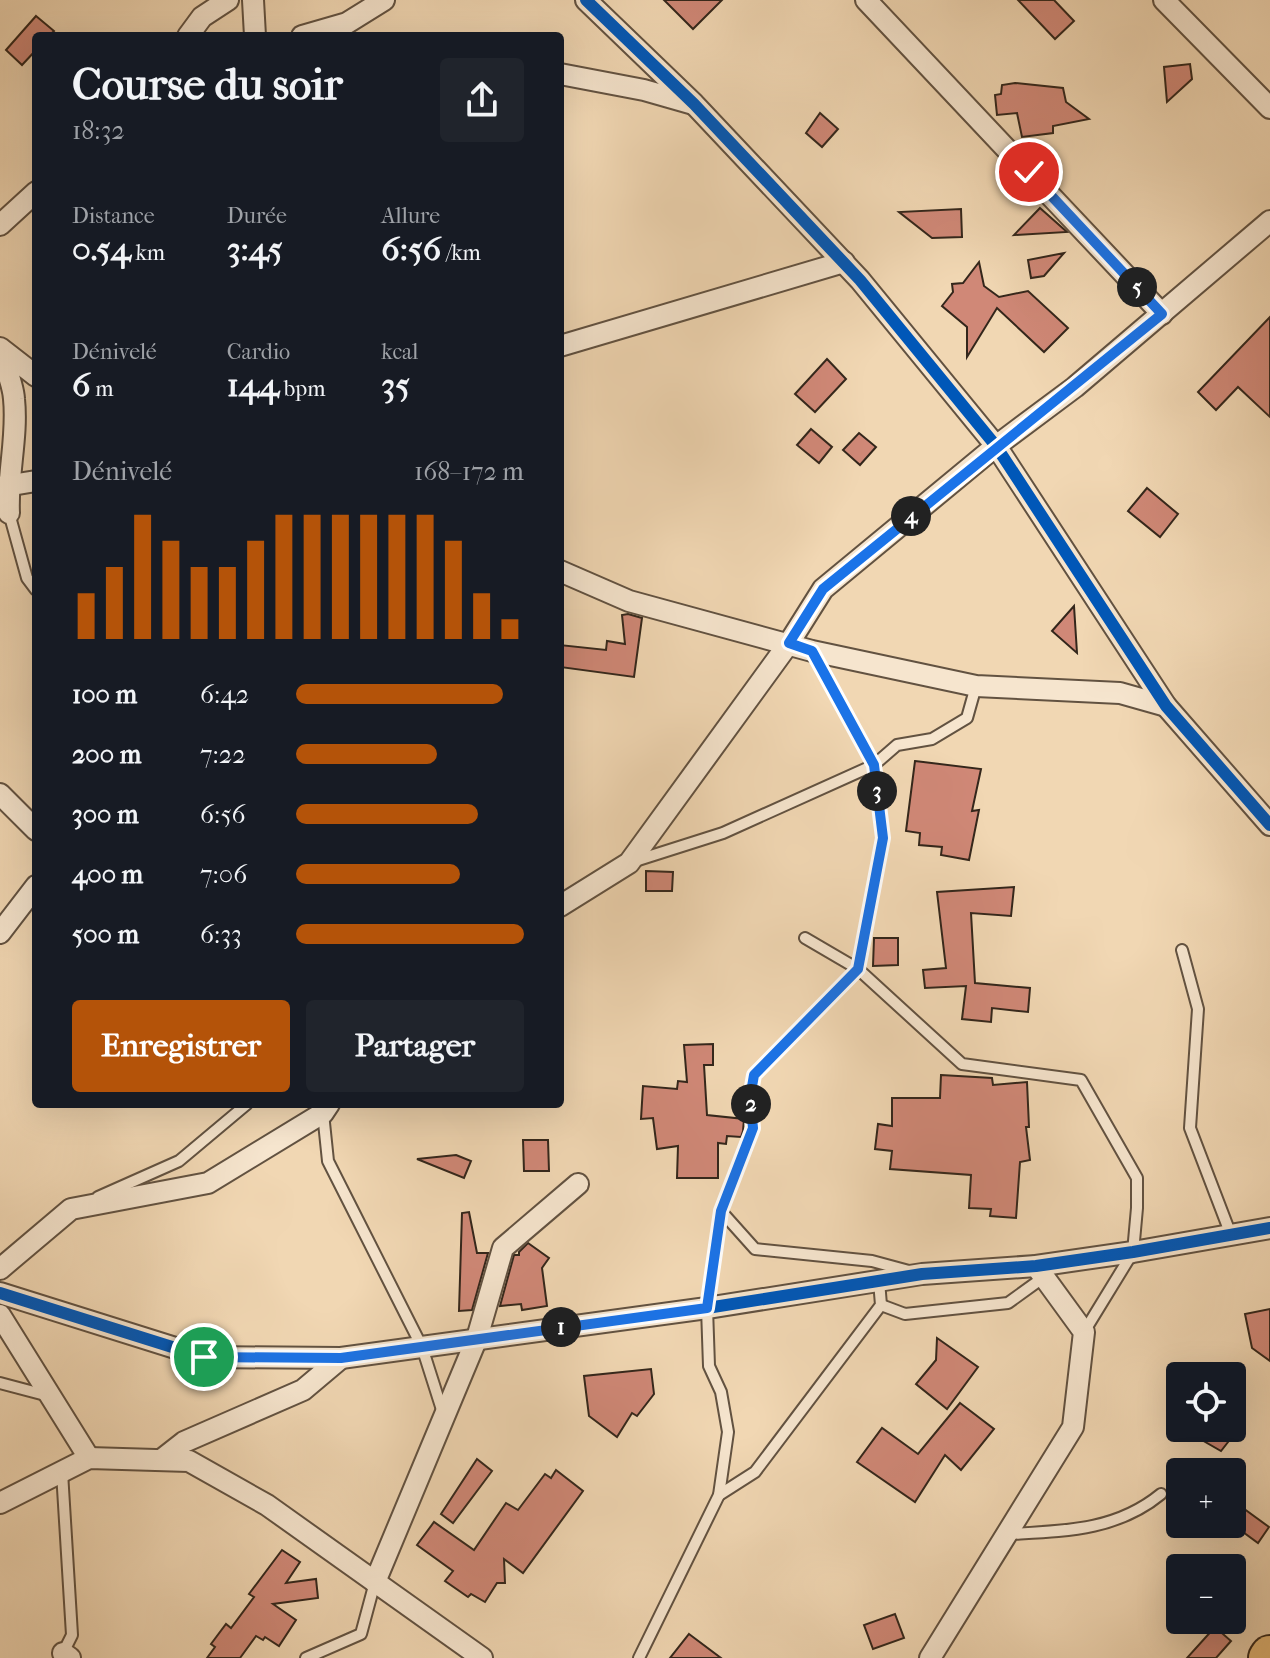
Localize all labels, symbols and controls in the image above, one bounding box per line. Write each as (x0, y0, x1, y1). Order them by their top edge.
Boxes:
button: share (440, 58, 524, 142)
text: Course du soir (72, 59, 343, 110)
text: 18:32 (72, 115, 125, 146)
pin (995, 138, 1063, 206)
icon: check (1007, 150, 1051, 194)
text: Distance (72, 203, 155, 229)
text: Durée (227, 203, 287, 229)
text: Allure (381, 203, 440, 229)
text: 0.54 (72, 229, 131, 269)
text: 3:45 (227, 229, 283, 269)
text: 6:56 (381, 229, 441, 269)
text: km (131, 240, 165, 266)
text: /km (441, 240, 481, 266)
pin: 5 (1117, 267, 1157, 307)
text: 5 (1132, 274, 1142, 300)
text: Dénivelé (72, 339, 157, 365)
text: Cardio (227, 339, 290, 365)
text: kcal (381, 339, 418, 365)
text: 6 (72, 365, 90, 405)
text: 144 (227, 365, 279, 405)
text: 35 (381, 365, 410, 405)
text: m (90, 376, 113, 402)
text: bpm (279, 376, 326, 402)
text: Dénivelé (72, 456, 172, 487)
text: 168–172 m (414, 456, 524, 487)
pin: 4 (891, 496, 931, 536)
text: 4 (905, 503, 918, 529)
text: 100 m (72, 679, 137, 710)
text: 6:42 (200, 679, 249, 710)
text: 200 m (72, 739, 141, 770)
text: 7:22 (200, 739, 246, 770)
pin: 3 (857, 771, 897, 811)
text: 3 (872, 778, 882, 804)
text: 300 m (72, 799, 139, 830)
text: 6:56 (200, 799, 246, 830)
text: 400 m (72, 859, 143, 890)
text: 7:06 (200, 859, 247, 890)
text: 500 m (72, 919, 139, 950)
text: 6:33 (200, 919, 242, 950)
button: Enregistrer (72, 1000, 290, 1092)
button: Partager (306, 1000, 524, 1092)
pin: 2 (731, 1084, 771, 1124)
text: 2 (745, 1091, 757, 1117)
pin: 1 (541, 1307, 581, 1347)
text: 1 (557, 1314, 565, 1340)
pin (170, 1323, 238, 1391)
icon: arrive (182, 1335, 226, 1379)
map controls (1166, 1362, 1246, 1634)
button: locate (1166, 1362, 1246, 1442)
button: + (1166, 1458, 1246, 1538)
button: − (1166, 1554, 1246, 1634)

